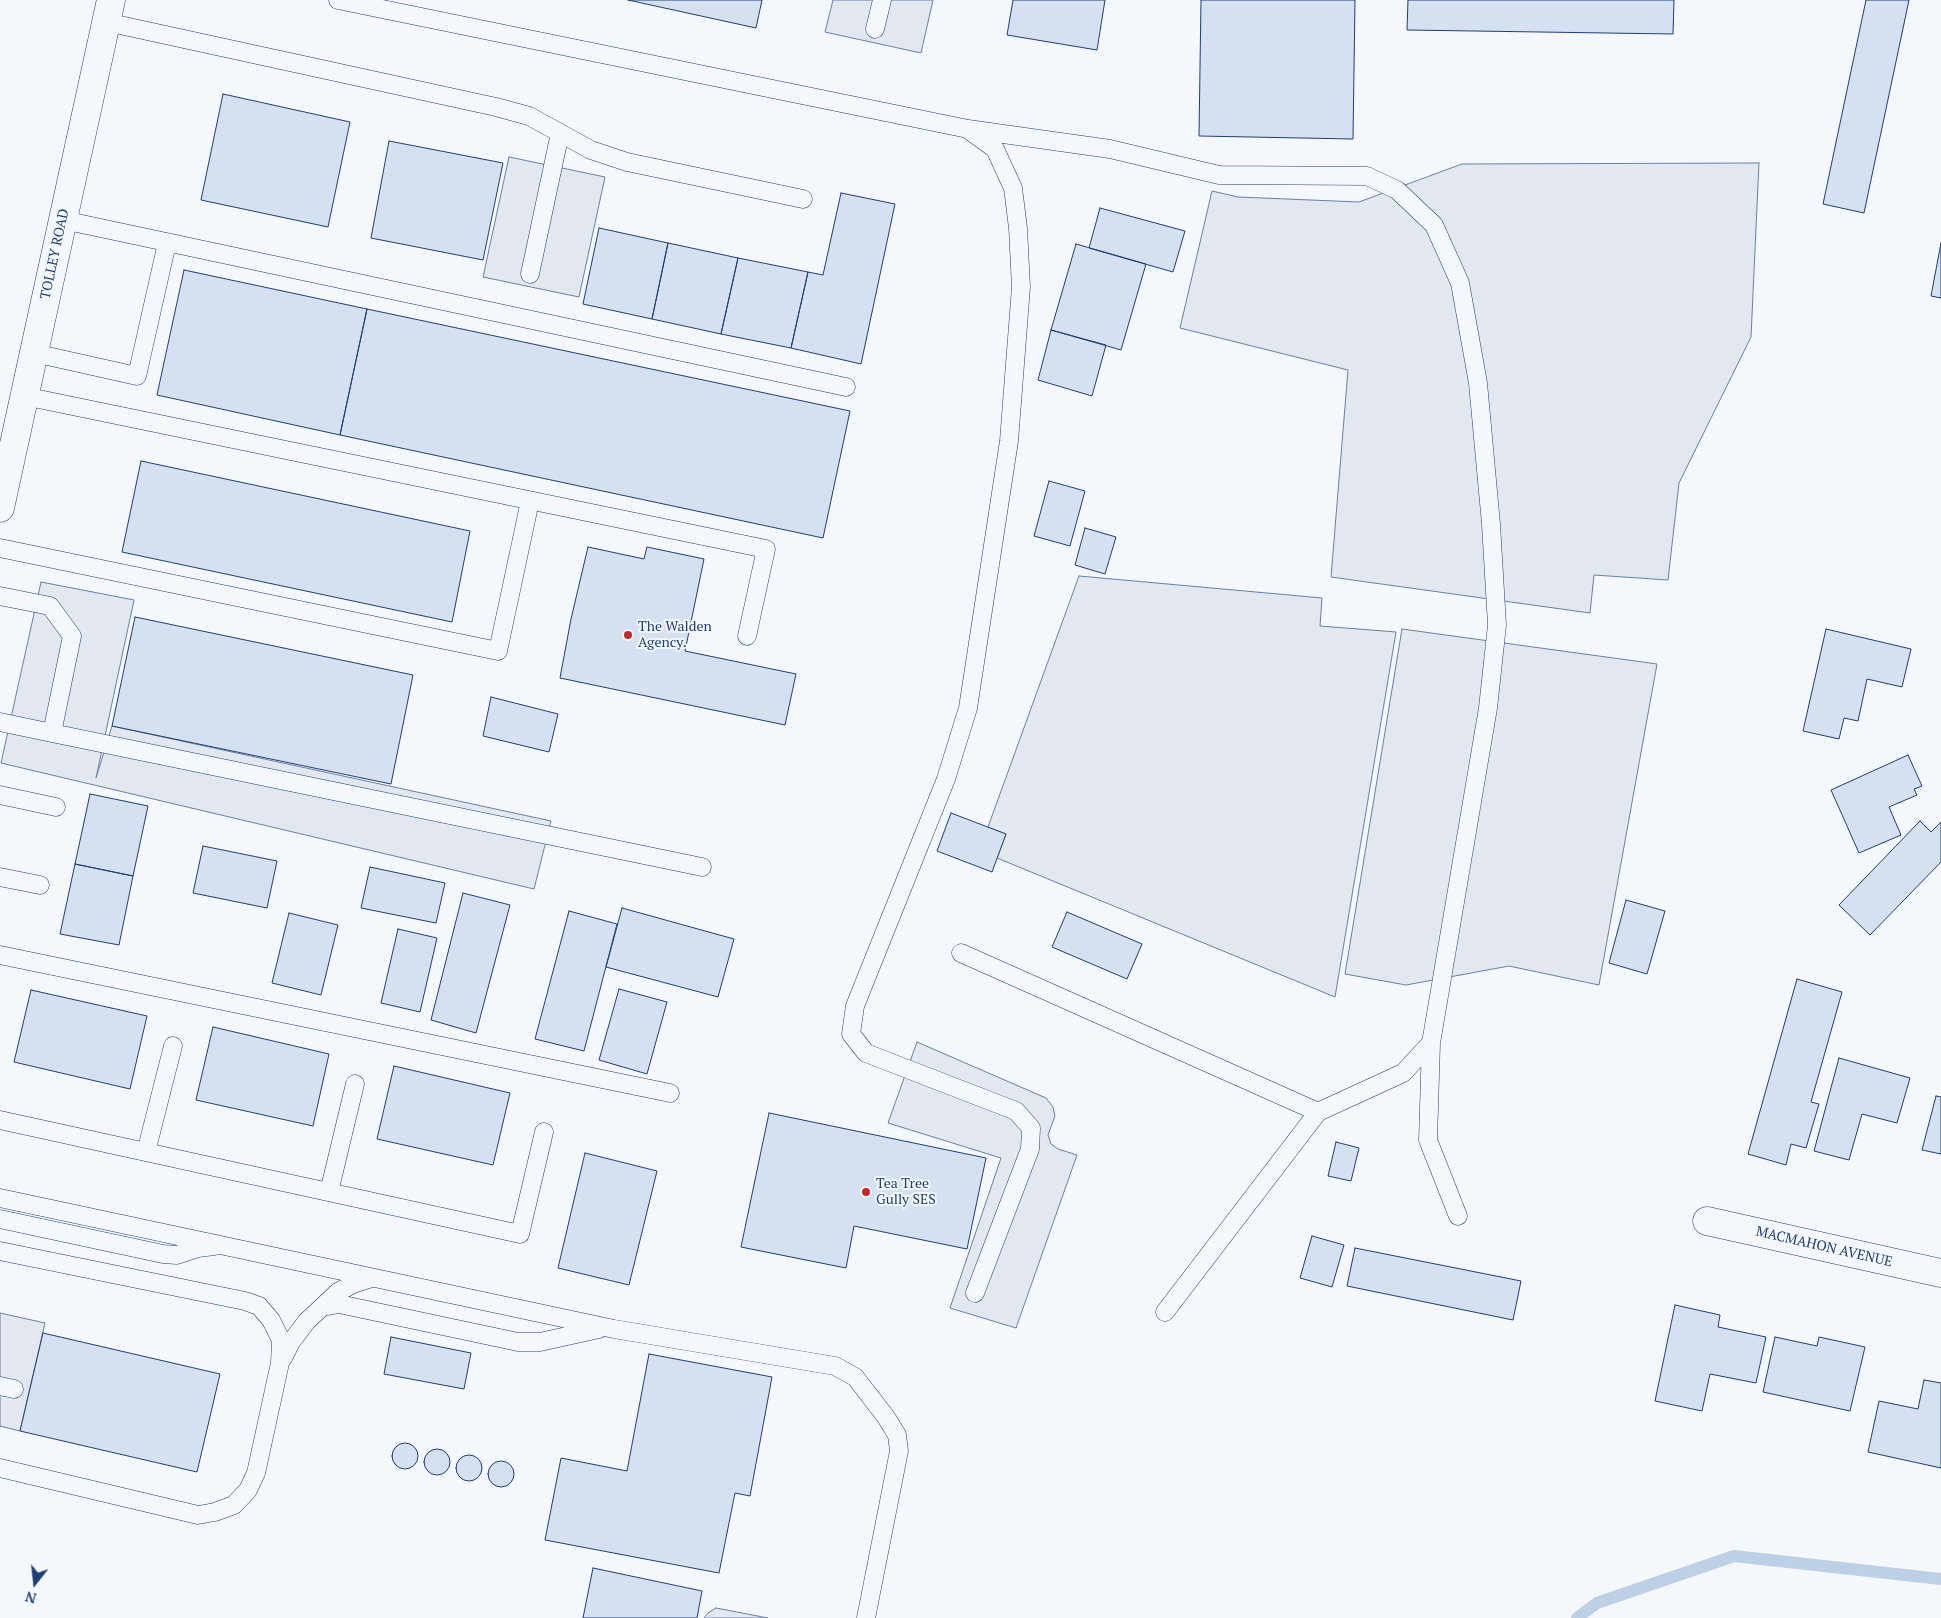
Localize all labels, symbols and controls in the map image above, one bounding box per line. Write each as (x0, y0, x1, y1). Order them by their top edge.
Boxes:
street label: TOLLEY ROAD (37, 207, 73, 301)
place label: The Walden Agency. (638, 619, 712, 652)
marker: The Walden Agency. (622, 629, 634, 641)
place label: Tea Tree Gully SES (876, 1176, 936, 1208)
marker: Tea Tree Gully SES (860, 1186, 872, 1198)
street label: MACMAHON AVENUE (1754, 1223, 1894, 1271)
north arrow (10, 1558, 60, 1608)
text: N (23, 1587, 38, 1608)

